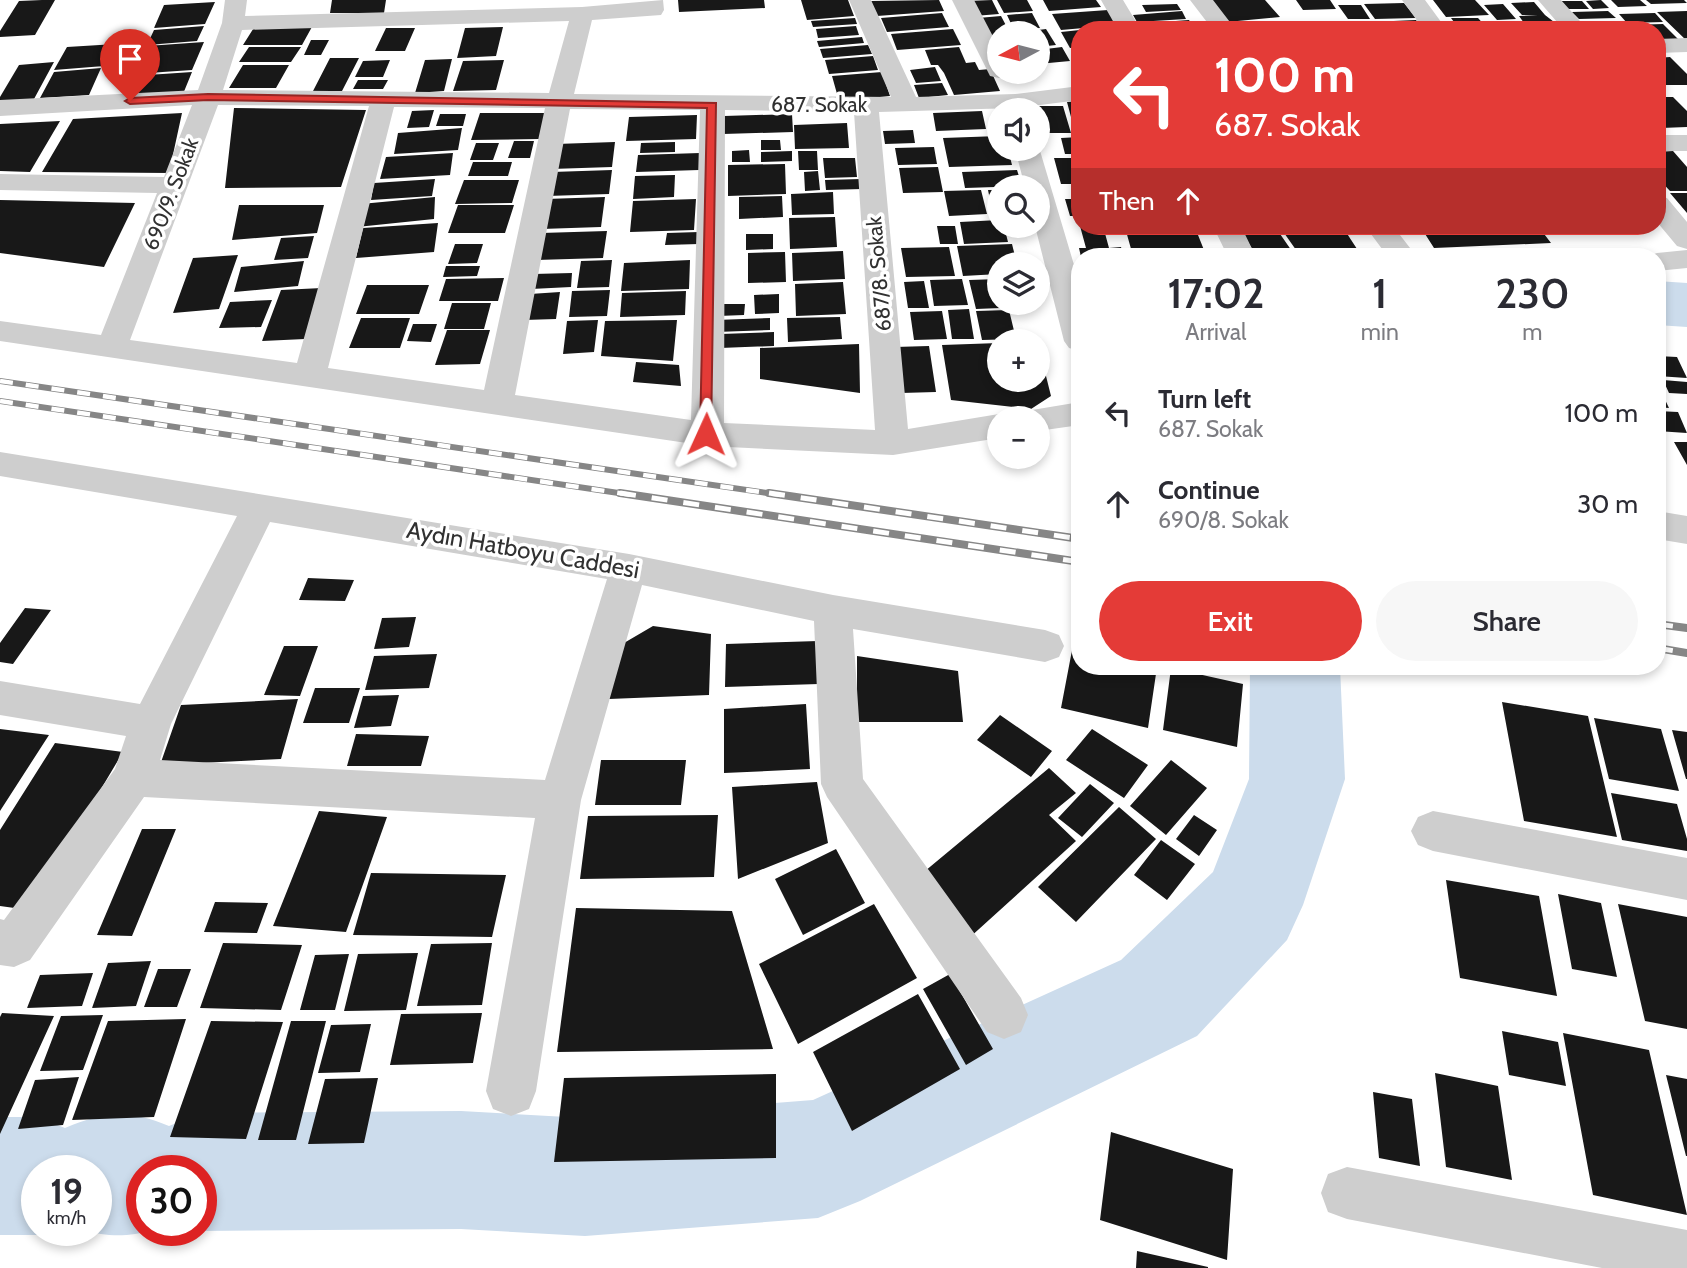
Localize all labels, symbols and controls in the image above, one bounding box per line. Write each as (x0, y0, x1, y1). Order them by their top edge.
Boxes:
north arrow (987, 21, 1050, 84)
map controls (987, 21, 1050, 469)
pin (100, 29, 160, 101)
icon: arrive (111, 40, 149, 78)
text: 100 m (1214, 45, 1355, 104)
icon: left (1099, 49, 1190, 140)
street label: 687. Sokak (771, 92, 868, 117)
button: sound (987, 98, 1050, 161)
text: 687. Sokak (1214, 105, 1360, 144)
street label: 690/9. Sokak (138, 134, 204, 253)
button: search (987, 175, 1050, 238)
icon: ahead (1169, 182, 1207, 220)
text: Then (1099, 185, 1155, 217)
street label: 687/8. Sokak (861, 215, 896, 333)
button: layers (987, 252, 1050, 315)
text: 17:02 (1167, 267, 1264, 319)
text: 1 (1372, 267, 1387, 319)
text: 230 (1495, 267, 1570, 319)
text: Arrival (1185, 318, 1247, 346)
text: min (1361, 318, 1399, 346)
text: m (1522, 318, 1542, 346)
button: + (987, 329, 1050, 392)
text: Turn left (1158, 383, 1251, 415)
icon: left (1099, 394, 1137, 432)
position arrow (669, 397, 743, 471)
text: 100 m (1565, 397, 1638, 429)
button: − (987, 406, 1050, 469)
text: 687. Sokak (1158, 415, 1263, 443)
text: Continue (1158, 474, 1260, 506)
icon: ahead (1099, 485, 1137, 523)
text: 30 m (1577, 488, 1638, 520)
text: 690/8. Sokak (1158, 506, 1289, 534)
street label: Aydın Hatboyu Caddesi (405, 515, 642, 584)
button: Exit (1099, 581, 1362, 661)
button: Share (1376, 581, 1638, 661)
speed limit sign: 30 (126, 1155, 217, 1246)
text: 19 (50, 1170, 83, 1213)
text: km/h (47, 1207, 86, 1229)

